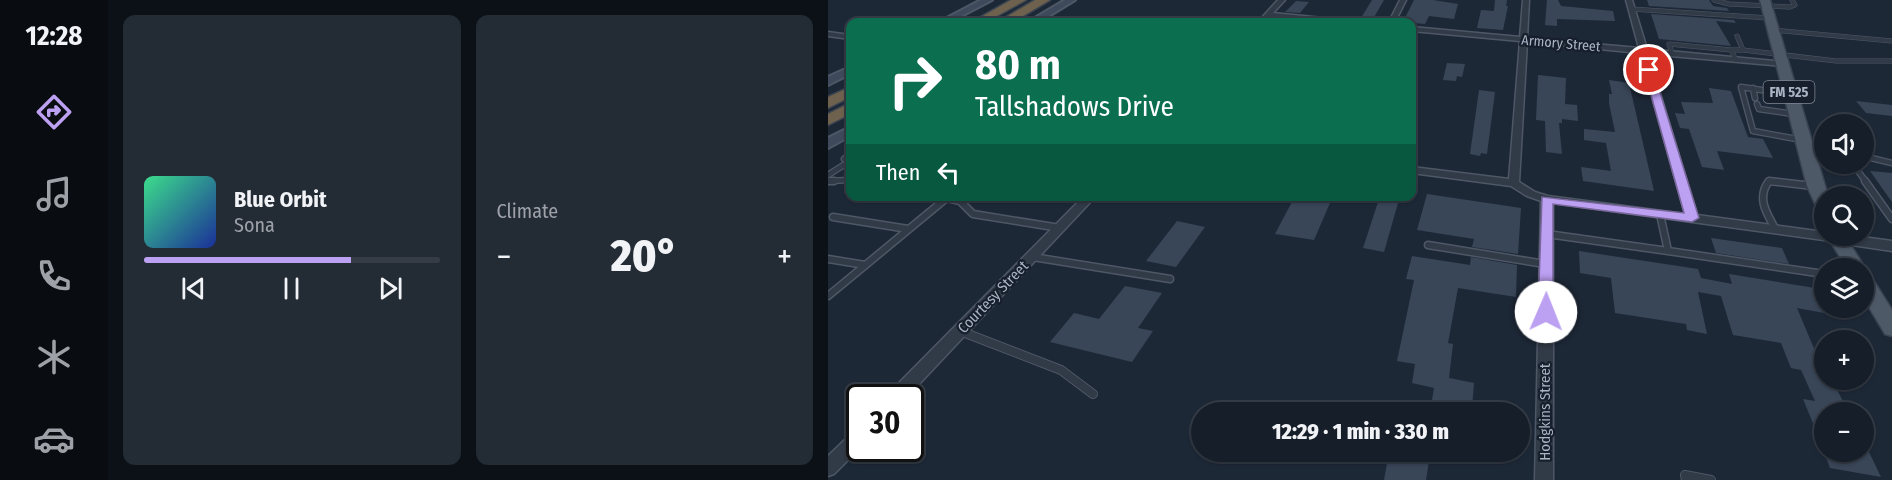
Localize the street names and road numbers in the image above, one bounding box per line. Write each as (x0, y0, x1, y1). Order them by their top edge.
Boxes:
street label: Armory Street (1521, 32, 1602, 55)
road number: FM 525 (1764, 81, 1814, 103)
street label: Courtesy Street (954, 257, 1032, 337)
street label: Hodgkins Street (1536, 363, 1554, 461)

